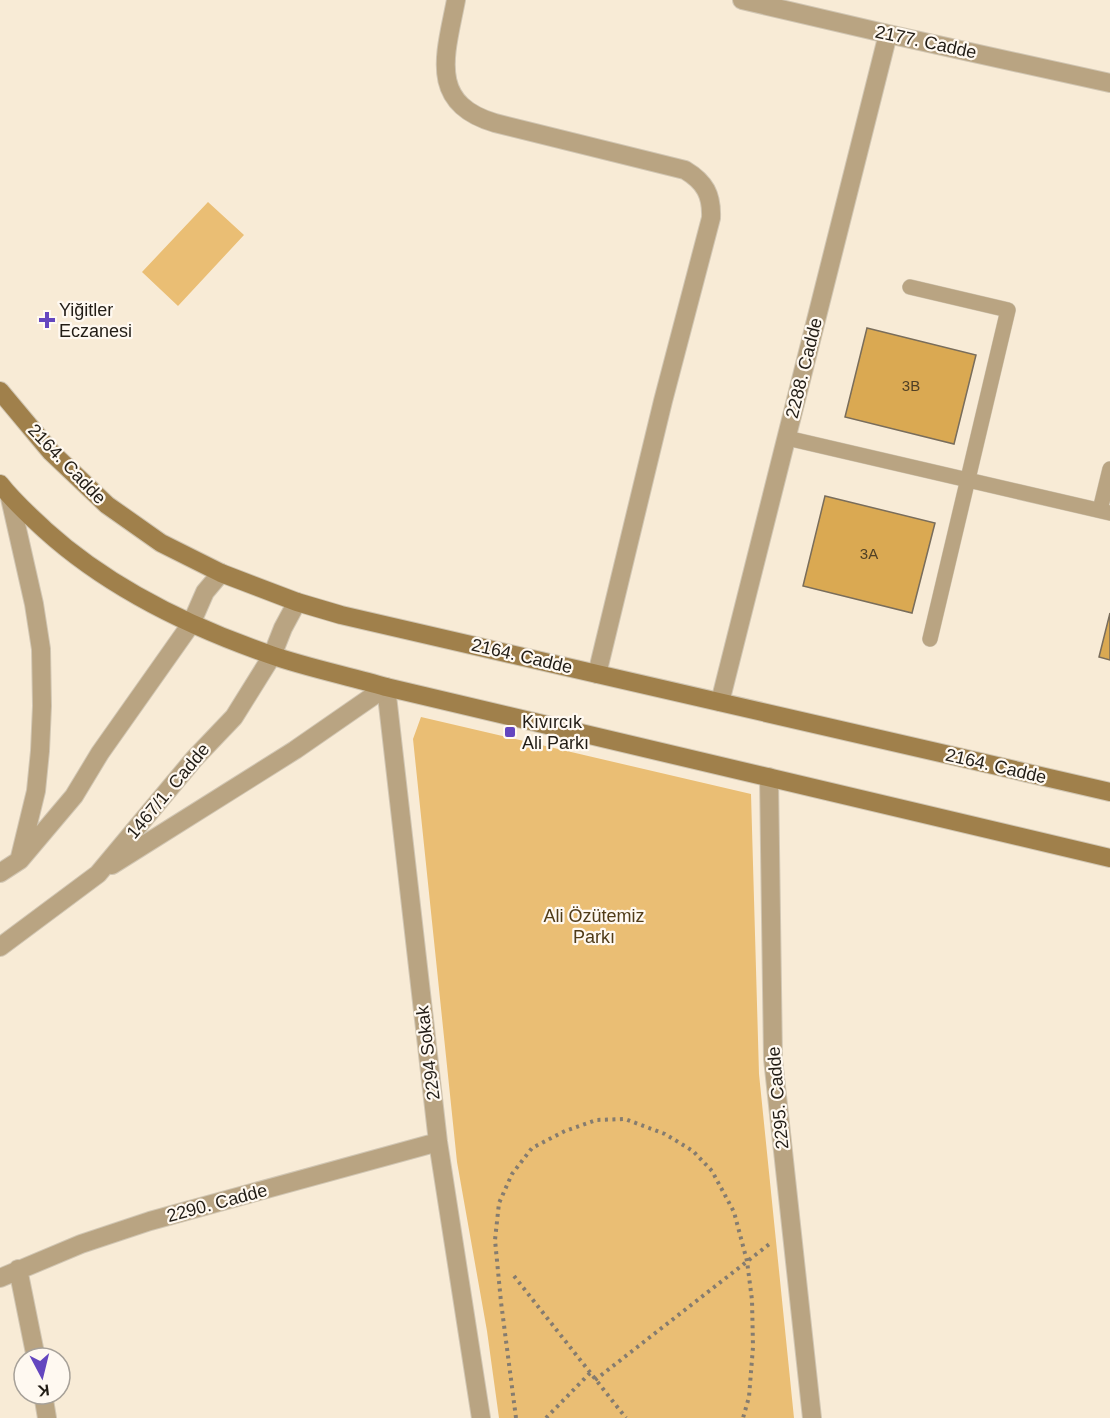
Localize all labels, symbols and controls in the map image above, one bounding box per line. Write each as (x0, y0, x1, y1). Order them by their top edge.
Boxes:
street label: 2177. Cadde (874, 22, 978, 62)
place label: Yiğitler Eczanesi (59, 300, 132, 341)
marker: Yiğitler Eczanesi (40, 313, 54, 327)
street label: 2288. Cadde (782, 316, 826, 420)
house number: 3B (902, 377, 920, 394)
street label: 2164. Cadde (24, 420, 110, 508)
house number: 3A (860, 545, 878, 562)
street label: 2164. Cadde (470, 635, 574, 677)
place label: Kıvırcık Ali Parkı (522, 712, 589, 753)
marker: Kıvırcık Ali Parkı (503, 725, 517, 739)
street label: 1467/1. Cadde (122, 739, 214, 843)
street label: 2164. Cadde (944, 745, 1048, 787)
park label: Ali Özütemiz Parkı (543, 906, 645, 947)
street label: 2294 Sokak (412, 1004, 444, 1101)
street label: 2295. Cadde (764, 1046, 792, 1150)
street label: 2290. Cadde (165, 1180, 269, 1226)
north arrow (12, 1346, 72, 1406)
text: K (37, 1381, 51, 1400)

